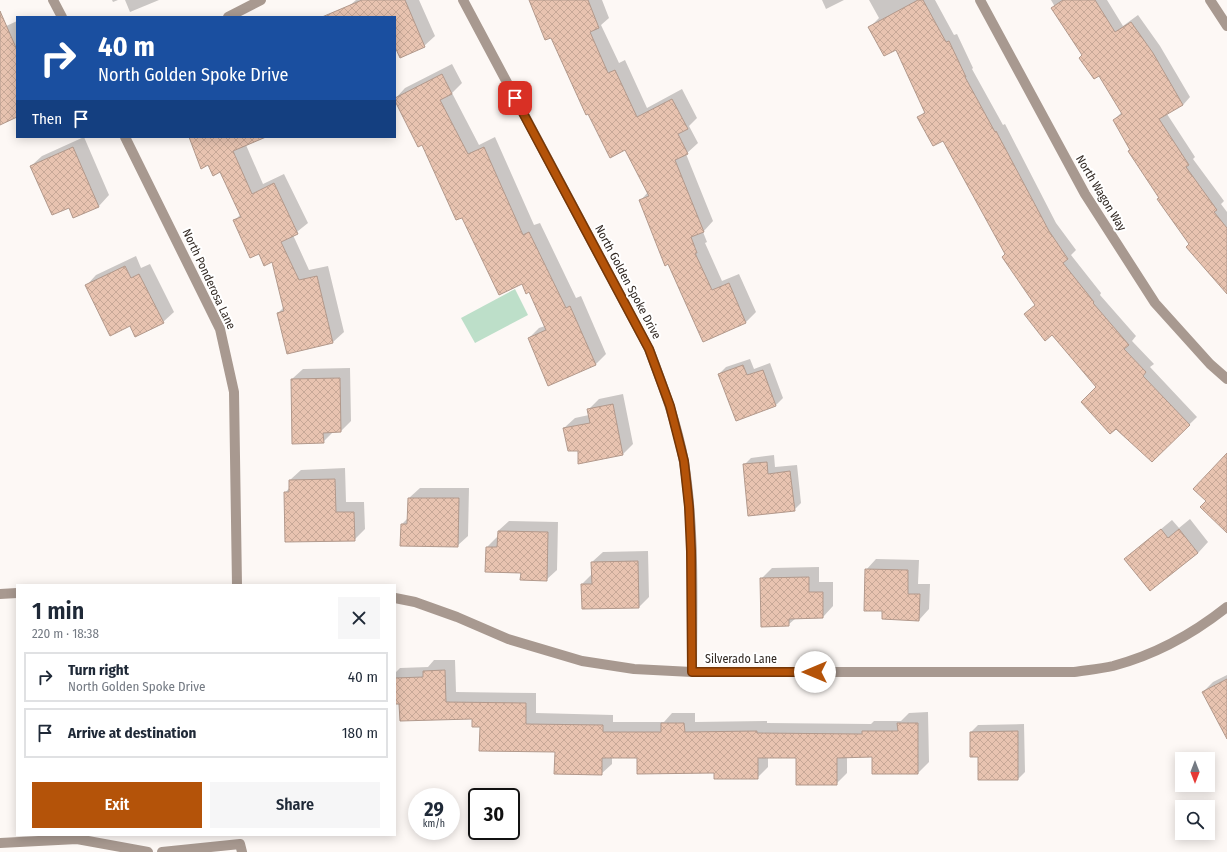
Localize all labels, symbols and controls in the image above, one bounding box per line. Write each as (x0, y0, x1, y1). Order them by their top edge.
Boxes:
text: 40 m (98, 30, 155, 63)
icon: right (32, 32, 84, 84)
text: North Golden Spoke Drive (98, 64, 288, 86)
pin (498, 81, 532, 115)
icon: arrive (504, 87, 526, 109)
icon: arrive (70, 108, 92, 130)
text: Then (32, 110, 62, 128)
street label: North Wagon Way (1073, 153, 1129, 234)
street label: North Golden Spoke Drive (592, 223, 664, 341)
street label: North Ponderosa Lane (180, 227, 238, 331)
text: 1 min (32, 597, 84, 625)
button: close (338, 597, 380, 639)
text: 220 m · 18:38 (32, 626, 99, 641)
position arrow (794, 651, 836, 693)
street label: Silverado Lane (705, 652, 777, 666)
text: Turn right (68, 661, 129, 679)
icon: right (34, 666, 56, 688)
text: 40 m (348, 668, 378, 686)
text: North Golden Spoke Drive (68, 679, 206, 694)
icon: arrive (34, 722, 56, 744)
text: Arrive at destination (68, 724, 196, 742)
text: 180 m (342, 724, 378, 742)
north arrow (1175, 752, 1215, 792)
map controls (1175, 752, 1215, 840)
button: Exit (32, 782, 202, 828)
button: Share (210, 782, 380, 828)
speed limit sign: 30 (468, 788, 520, 840)
text: 29 (424, 797, 444, 821)
button: search (1175, 800, 1215, 840)
text: km/h (423, 818, 445, 830)

